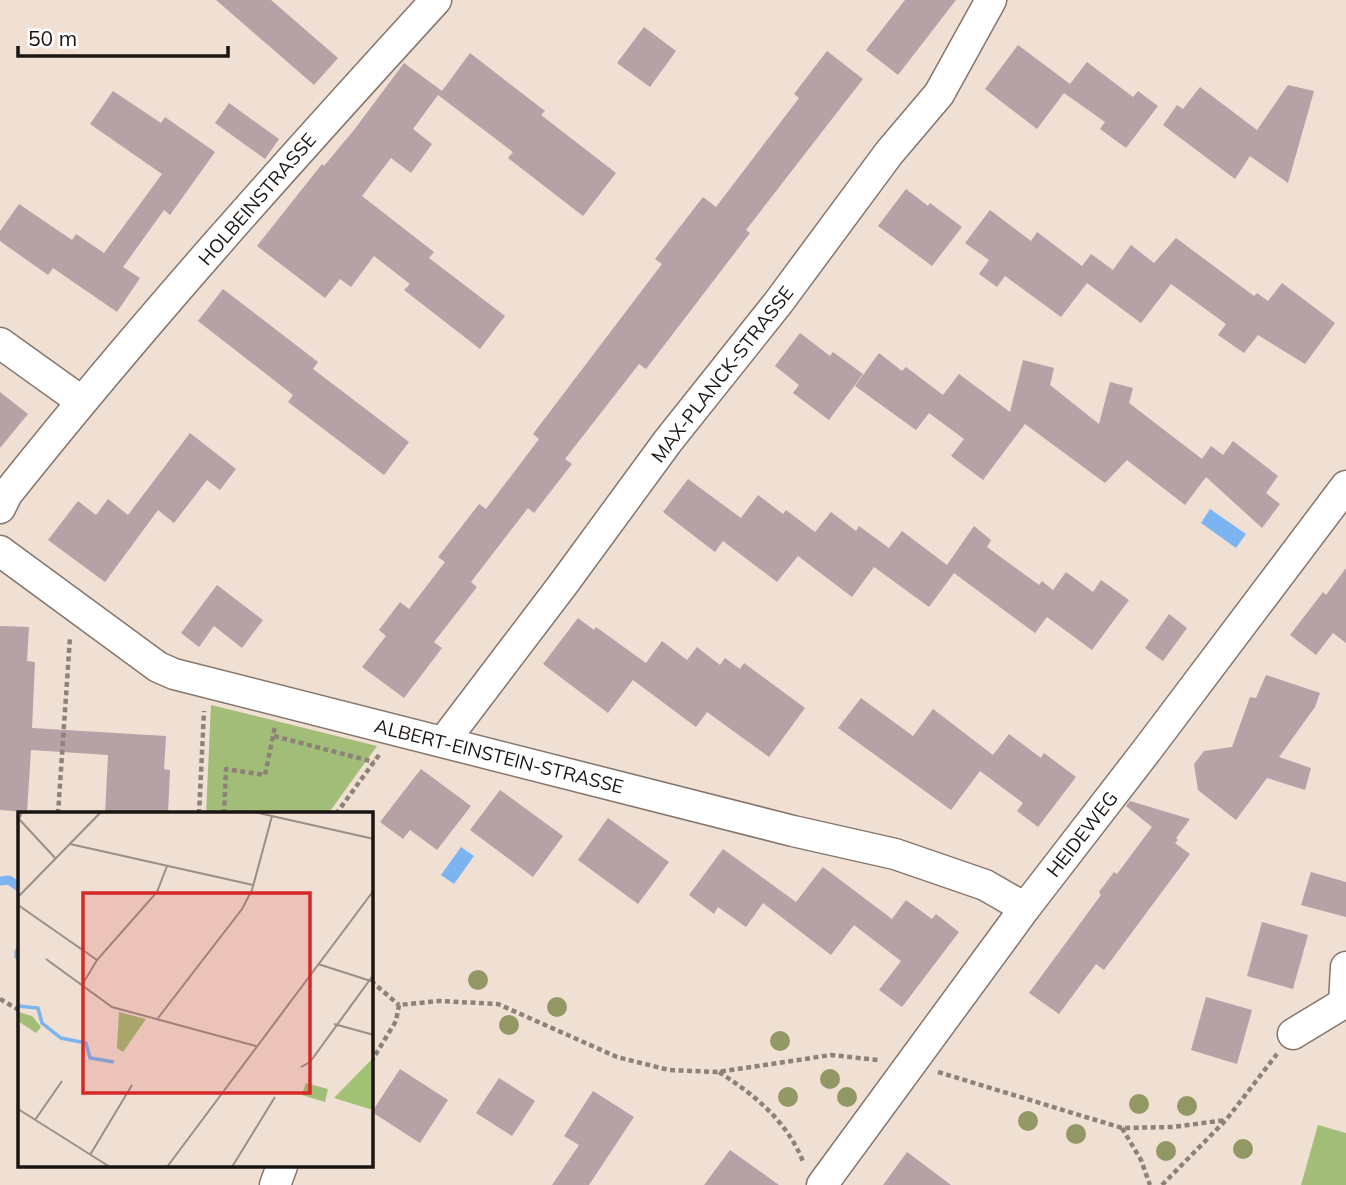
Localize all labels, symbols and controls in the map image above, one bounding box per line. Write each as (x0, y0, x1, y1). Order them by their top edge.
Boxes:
scale bar (18, 14, 228, 58)
text: 50 m (28, 25, 77, 51)
street label: HOLBEINSTRASSE (193, 128, 321, 270)
street label: MAX-PLANCK-STRASSE (646, 281, 798, 467)
street label: ALBERT-EINSTEIN-STRASSE (372, 713, 626, 799)
street label: HEIDEWEG (1041, 786, 1123, 882)
inset map (18, 812, 373, 1168)

